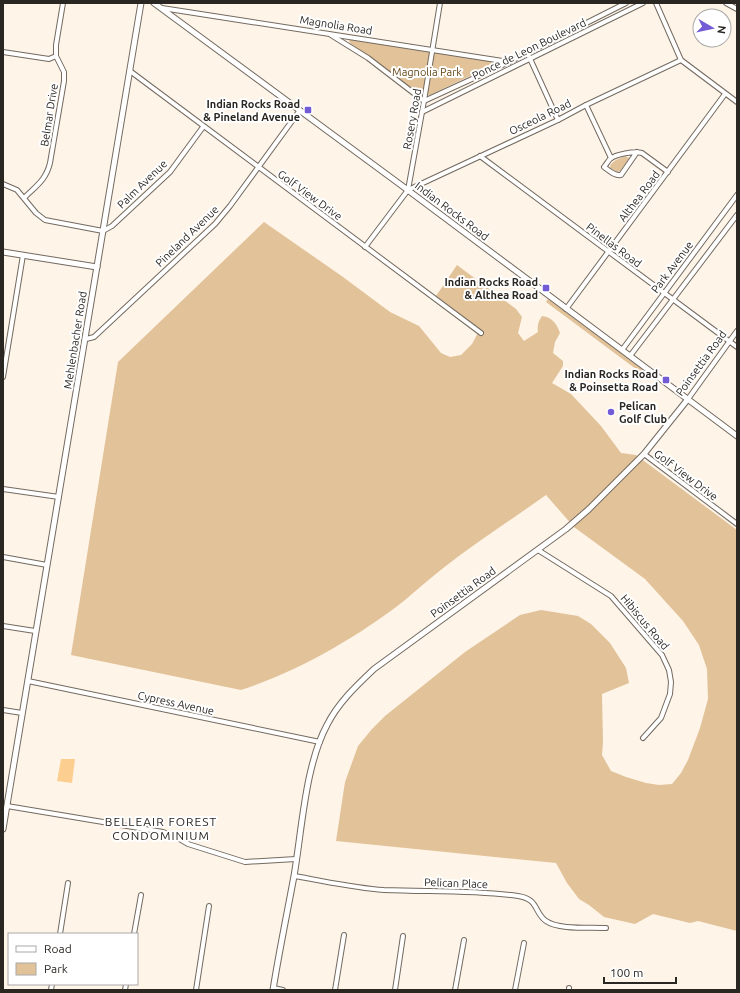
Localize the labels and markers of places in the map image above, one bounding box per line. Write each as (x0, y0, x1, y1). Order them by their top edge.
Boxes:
place label: Indian Rocks Road & Pineland Avenue (203, 98, 300, 123)
marker: Indian Rocks Road & Pineland Avenue (303, 105, 313, 115)
place label: Indian Rocks Road & Althea Road (444, 276, 538, 301)
marker: Indian Rocks Road & Althea Road (541, 283, 551, 293)
place label: Indian Rocks Road & Poinsetta Road (564, 368, 658, 393)
marker: Indian Rocks Road & Poinsetta Road (661, 375, 671, 385)
place label: Pelican Golf Club (619, 400, 668, 425)
marker: Pelican Golf Club (606, 407, 616, 417)

